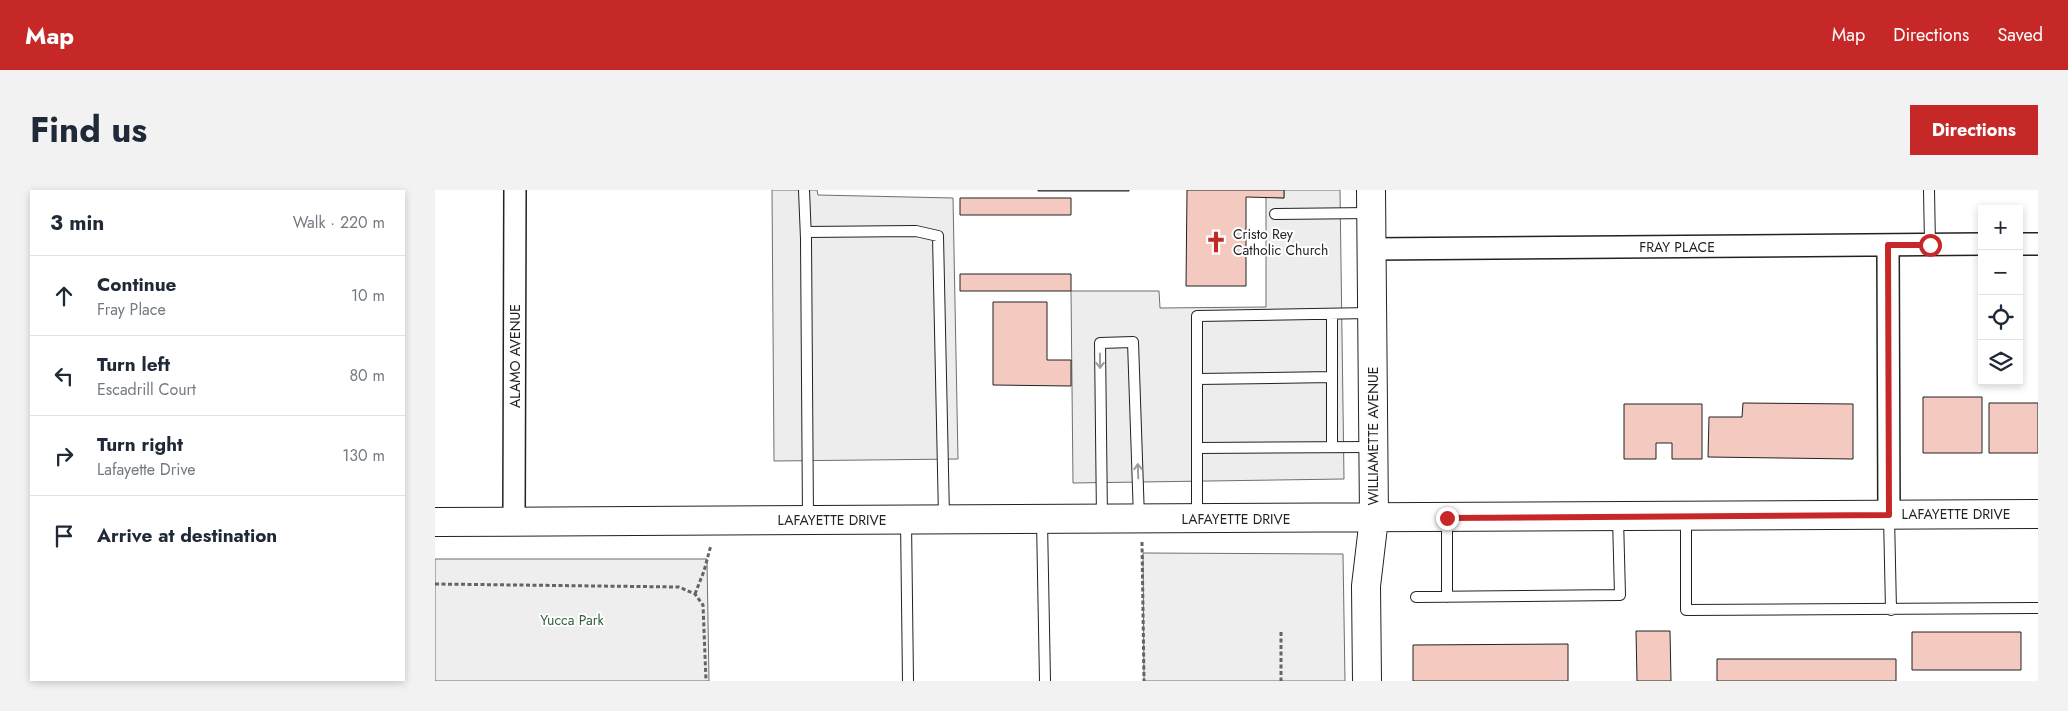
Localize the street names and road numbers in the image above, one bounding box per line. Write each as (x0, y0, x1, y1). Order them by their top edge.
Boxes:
street label: FRAY PLACE (1639, 237, 1715, 257)
street label: ALAMO AVENUE (505, 304, 525, 408)
street label: WILLIAMETTE AVENUE (1363, 366, 1383, 506)
street label: LAFAYETTE DRIVE (1902, 504, 2010, 524)
street label: LAFAYETTE DRIVE (1182, 509, 1290, 529)
street label: LAFAYETTE DRIVE (778, 510, 886, 530)

